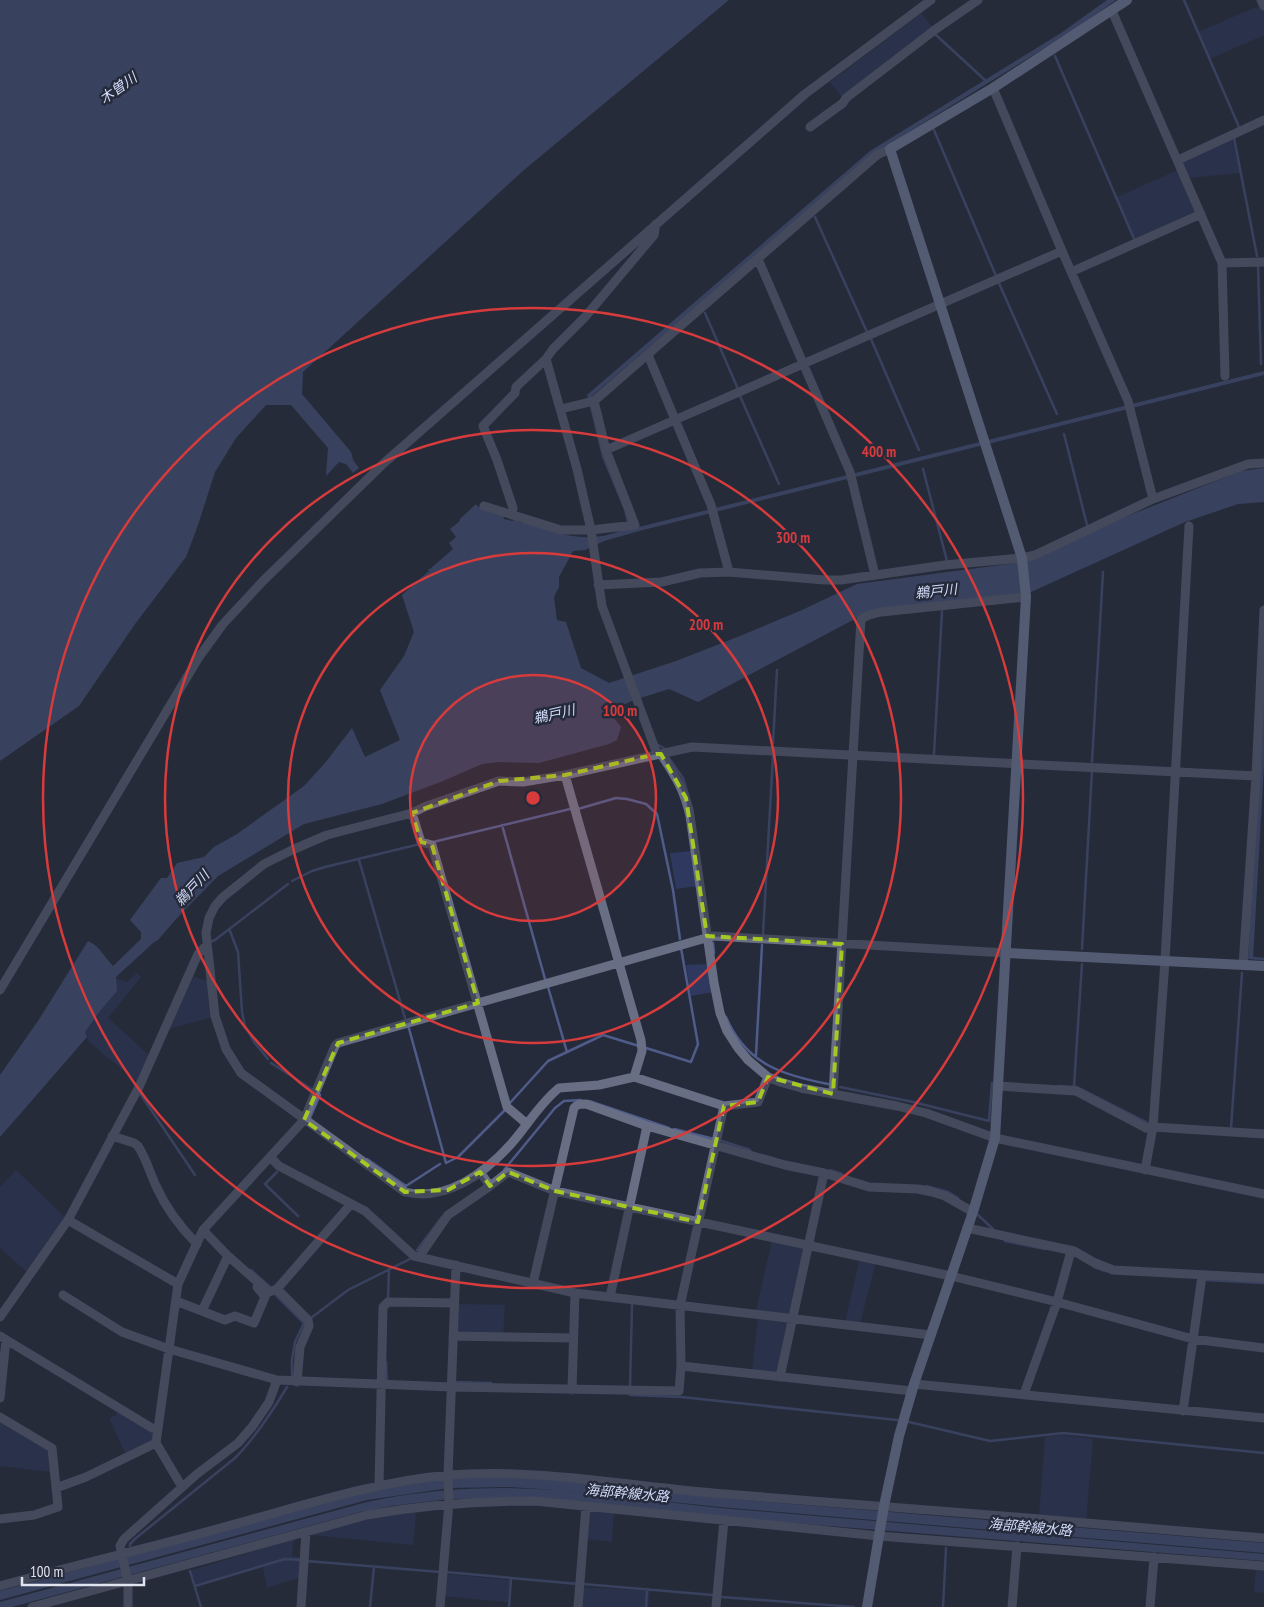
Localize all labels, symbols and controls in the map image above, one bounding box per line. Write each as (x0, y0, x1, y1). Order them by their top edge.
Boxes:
water label: 木曽川 (96, 67, 142, 107)
text: 400 m (862, 442, 896, 461)
text: 300 m (776, 528, 810, 547)
water label: 鵜戸川 (914, 580, 960, 602)
text: 200 m (689, 615, 723, 634)
water label: 鵜戸川 (532, 700, 578, 727)
text: 100 m (603, 701, 637, 720)
centre of rings (524, 789, 542, 807)
water label: 鵜戸川 (171, 865, 214, 909)
water label: 海部幹線水路 (584, 1480, 671, 1506)
water label: 海部幹線水路 (987, 1514, 1074, 1540)
scale bar (22, 1554, 145, 1586)
text: 100 m (30, 1562, 63, 1581)

